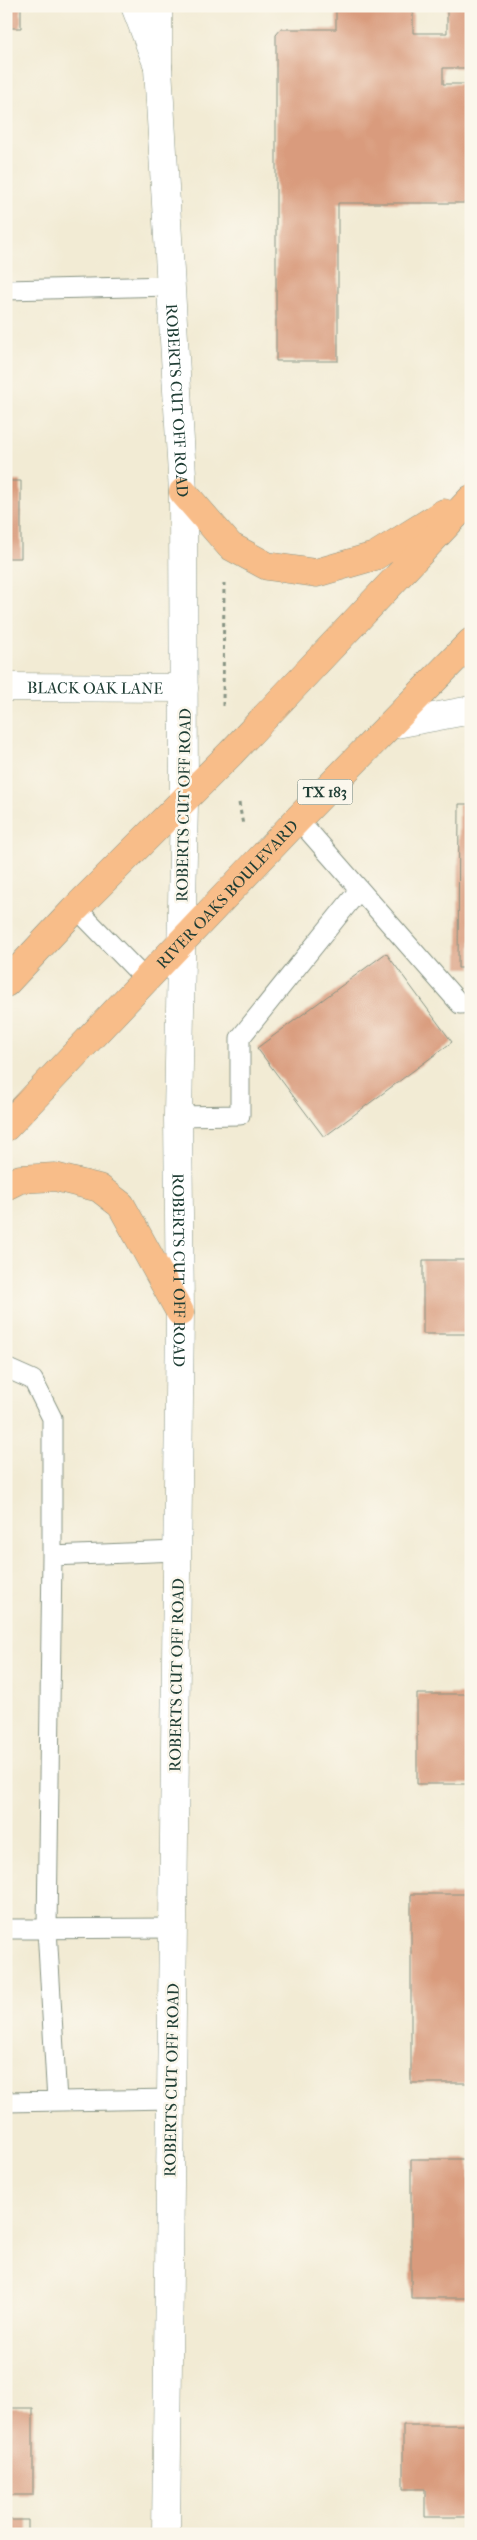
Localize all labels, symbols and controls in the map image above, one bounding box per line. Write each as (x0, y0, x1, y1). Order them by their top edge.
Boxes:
street label: ROBERTS CUT OFF ROAD (162, 303, 192, 498)
street label: BLACK OAK LANE (27, 678, 163, 698)
street label: ROBERTS CUT OFF ROAD (172, 708, 195, 902)
road number: TX 183 (298, 780, 352, 804)
street label: RIVER OAKS BOULEVARD (152, 816, 302, 973)
street label: ROBERTS CUT OFF ROAD (169, 1173, 189, 1367)
street label: ROBERTS CUT OFF ROAD (165, 1578, 188, 1772)
street label: ROBERTS CUT OFF ROAD (160, 1983, 183, 2177)

